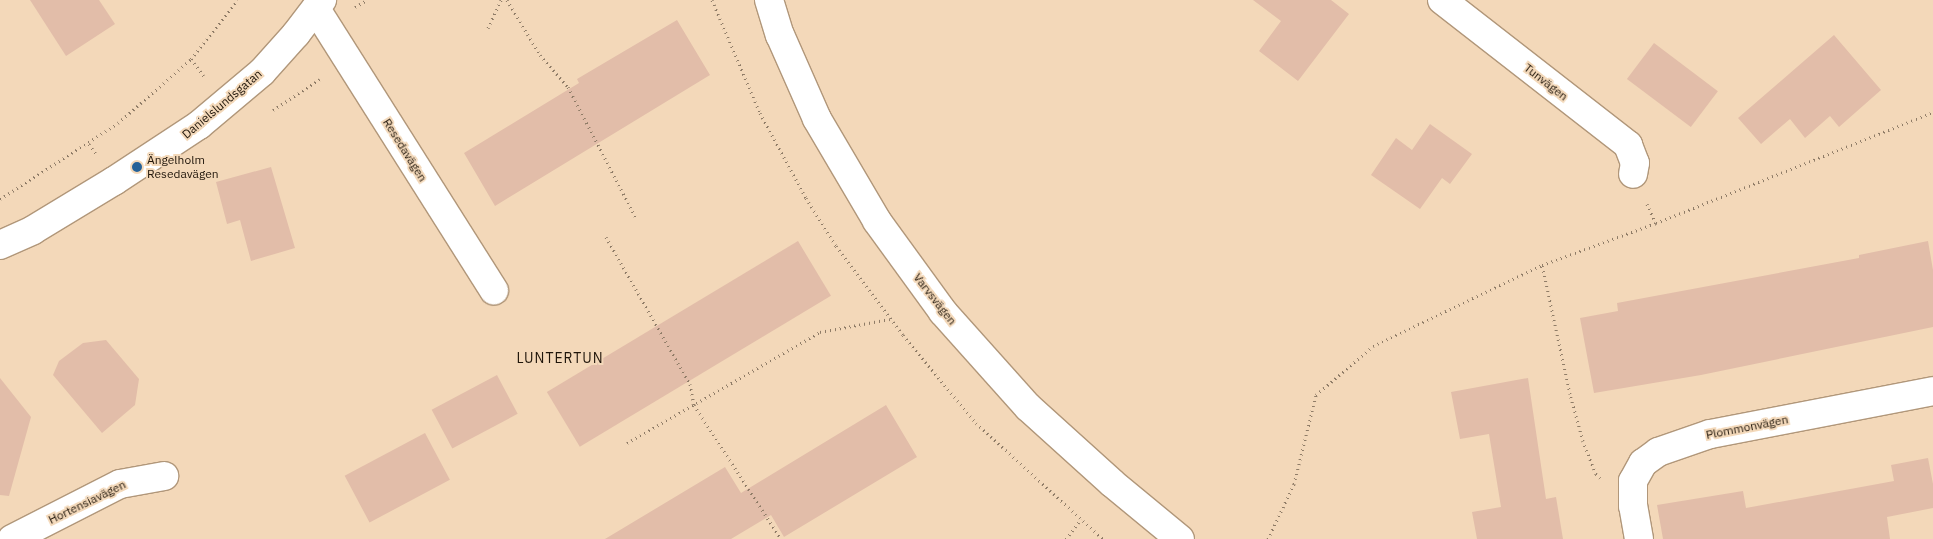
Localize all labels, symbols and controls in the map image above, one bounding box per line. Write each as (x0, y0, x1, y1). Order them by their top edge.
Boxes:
street label: Tunvägen (1521, 60, 1571, 104)
street label: Danielslundsgatan (179, 66, 265, 142)
street label: Resedavägen (380, 116, 430, 184)
place label: Ängelholm Resedavägen (147, 153, 219, 181)
marker: Ängelholm Resedavägen (131, 161, 143, 173)
street label: Varvsvägen (910, 270, 960, 328)
district label: LUNTERTUN (515, 350, 605, 366)
street label: Plommonvägen (1705, 412, 1789, 442)
street label: Hortensiavägen (46, 477, 128, 527)

